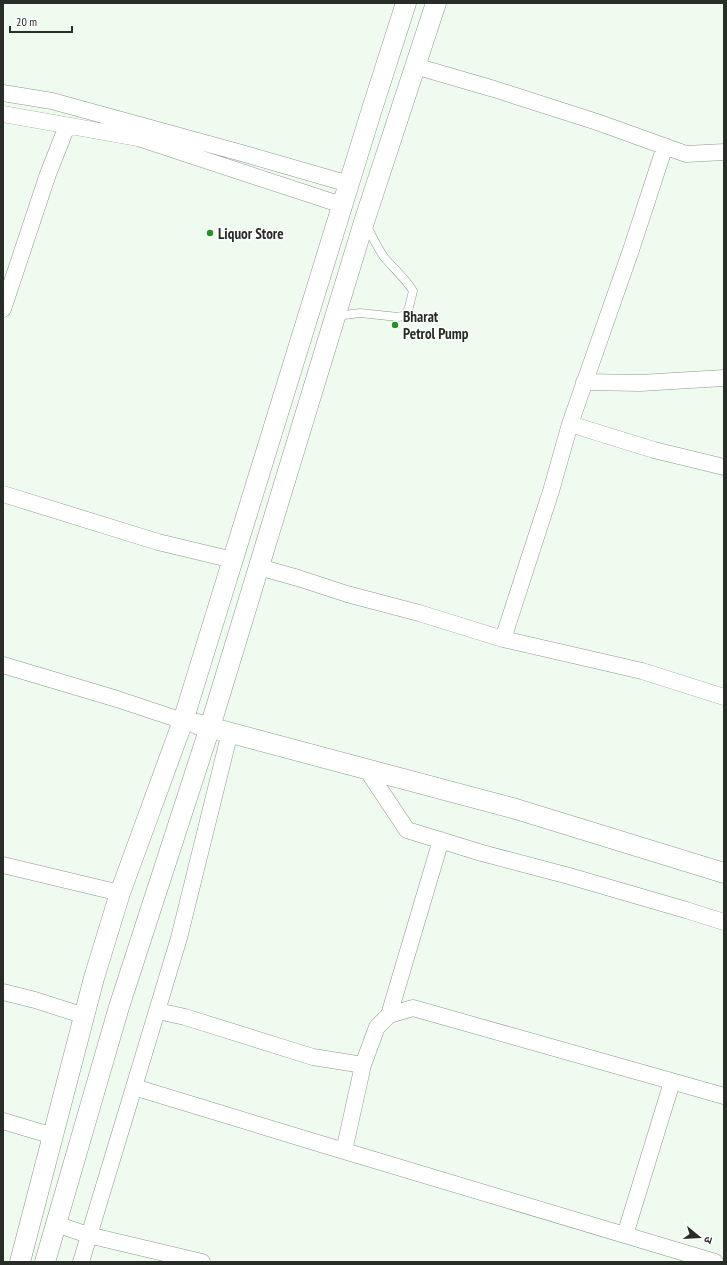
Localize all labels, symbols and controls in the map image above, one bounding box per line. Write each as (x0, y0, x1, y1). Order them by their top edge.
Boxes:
scale bar (10, 8, 72, 34)
text: 20 m (16, 14, 37, 29)
place label: Liquor Store (218, 224, 284, 243)
marker: Liquor Store (205, 228, 215, 238)
place label: Bharat Petrol Pump (403, 307, 469, 343)
marker: Bharat Petrol Pump (390, 320, 400, 330)
north arrow (679, 1217, 719, 1257)
text: उ (701, 1235, 716, 1246)

